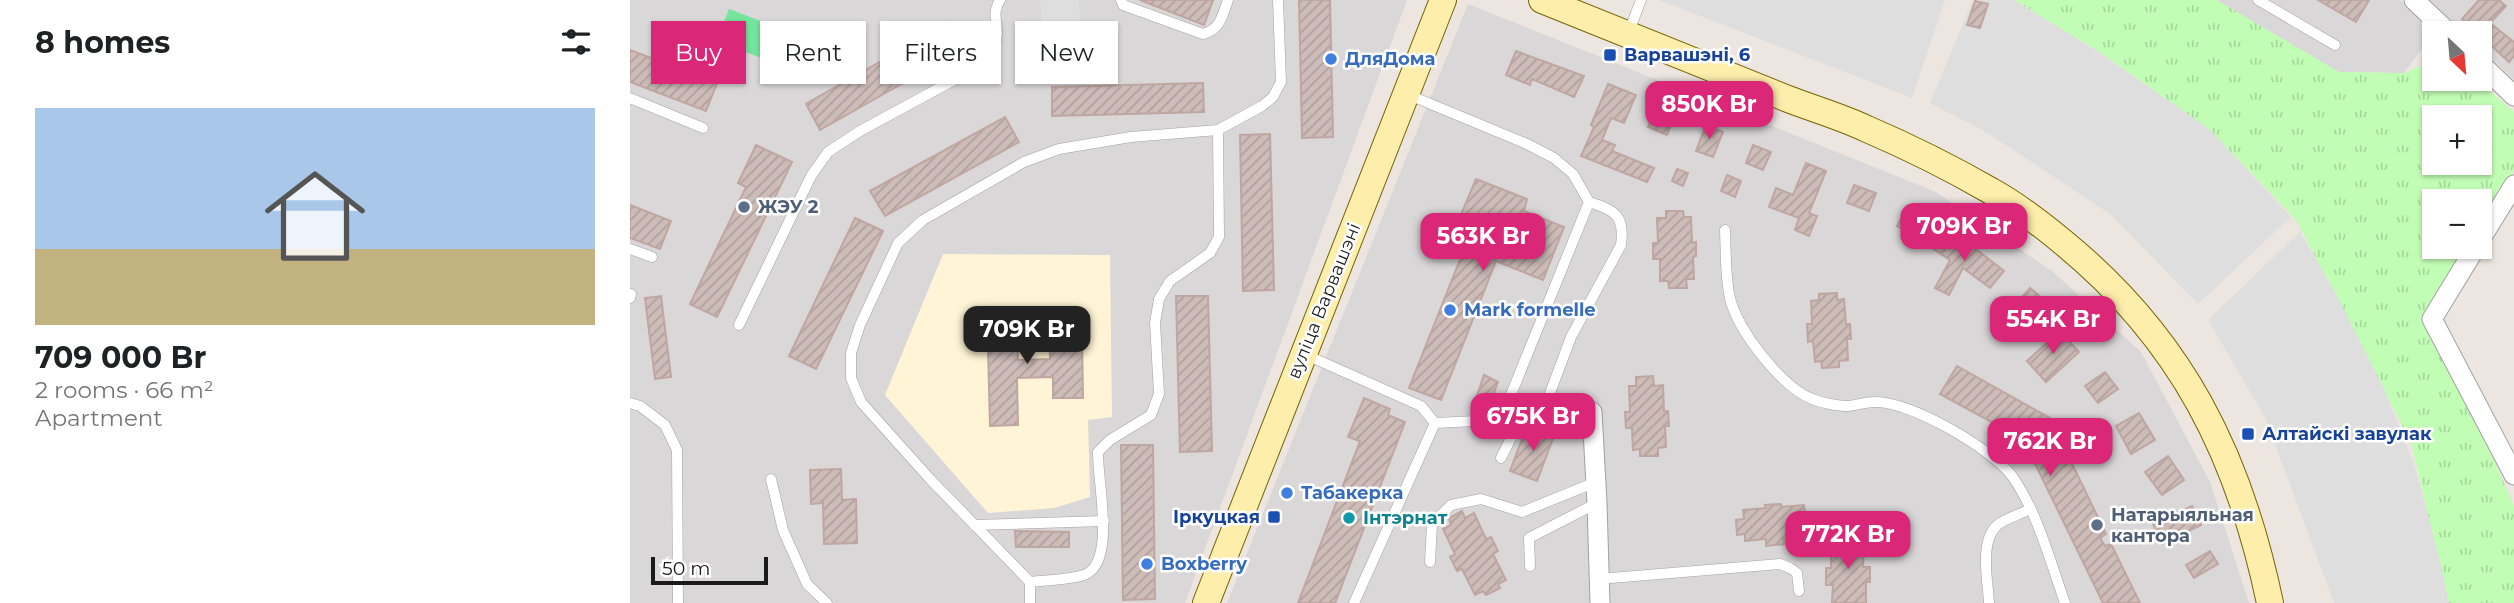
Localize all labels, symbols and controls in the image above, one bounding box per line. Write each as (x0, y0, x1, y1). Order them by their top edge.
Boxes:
chip: Buy (651, 21, 746, 84)
chip: Rent (760, 21, 866, 84)
chip: Filters (880, 21, 1001, 84)
chip: New (1015, 21, 1118, 84)
north arrow (2422, 21, 2492, 91)
map controls (2422, 21, 2492, 259)
icon: filters (557, 23, 595, 61)
text: 8 homes (35, 24, 170, 61)
place label: Варвашэні, 6 (1624, 44, 1751, 66)
marker: Варвашэні, 6 (1602, 47, 1618, 63)
place label: ДляДома (1345, 48, 1435, 70)
marker: ДляДома (1323, 51, 1339, 67)
pin: 850K Br (1644, 82, 1774, 141)
text: 850K Br (1661, 90, 1757, 118)
button: + (2422, 105, 2492, 175)
icon: home (252, 153, 378, 279)
button: − (2422, 189, 2492, 259)
place label: ЖЭУ 2 (758, 196, 819, 218)
marker: ЖЭУ 2 (736, 199, 752, 215)
pin: 709K Br (1899, 204, 2029, 263)
text: 709K Br (1916, 212, 2012, 240)
pin: 563K Br (1418, 214, 1548, 273)
street label: вуліца Варвашэні (1283, 220, 1365, 382)
text: 563K Br (1437, 222, 1530, 250)
pin: 554K Br (1988, 296, 2118, 356)
place label: Mark formelle (1464, 299, 1596, 321)
marker: Mark formelle (1442, 302, 1458, 318)
text: 554K Br (2006, 305, 2100, 333)
pin: 709K Br (962, 306, 1092, 366)
text: 709K Br (979, 315, 1075, 343)
text: 709 000 Br (35, 339, 206, 376)
text: 2 rooms · 66 m² (35, 376, 214, 404)
pin: 675K Br (1468, 393, 1598, 453)
text: 675K Br (1486, 402, 1580, 430)
text: Apartment (35, 404, 163, 432)
pin: 762K Br (1985, 419, 2115, 478)
place label: Алтайскі завулак (2262, 423, 2432, 445)
marker: Алтайскі завулак (2240, 426, 2256, 442)
text: 762K Br (2003, 427, 2097, 455)
place label: Табакерка (1301, 482, 1403, 504)
marker: Табакерка (1279, 485, 1295, 501)
place label: Натарыяльная кантора (2111, 504, 2254, 547)
place label: Іркуцкая (1173, 506, 1260, 528)
place label: Інтэрнат (1363, 507, 1448, 529)
marker: Іркуцкая (1266, 509, 1282, 525)
marker: Інтэрнат (1341, 510, 1357, 526)
pin: 772K Br (1783, 512, 1913, 571)
marker: Натарыяльная кантора (2089, 517, 2105, 533)
text: 772K Br (1801, 520, 1895, 548)
place label: Boxberry (1161, 553, 1247, 575)
scale bar (651, 554, 768, 586)
marker: Boxberry (1139, 556, 1155, 572)
text: 50 m (662, 557, 710, 580)

